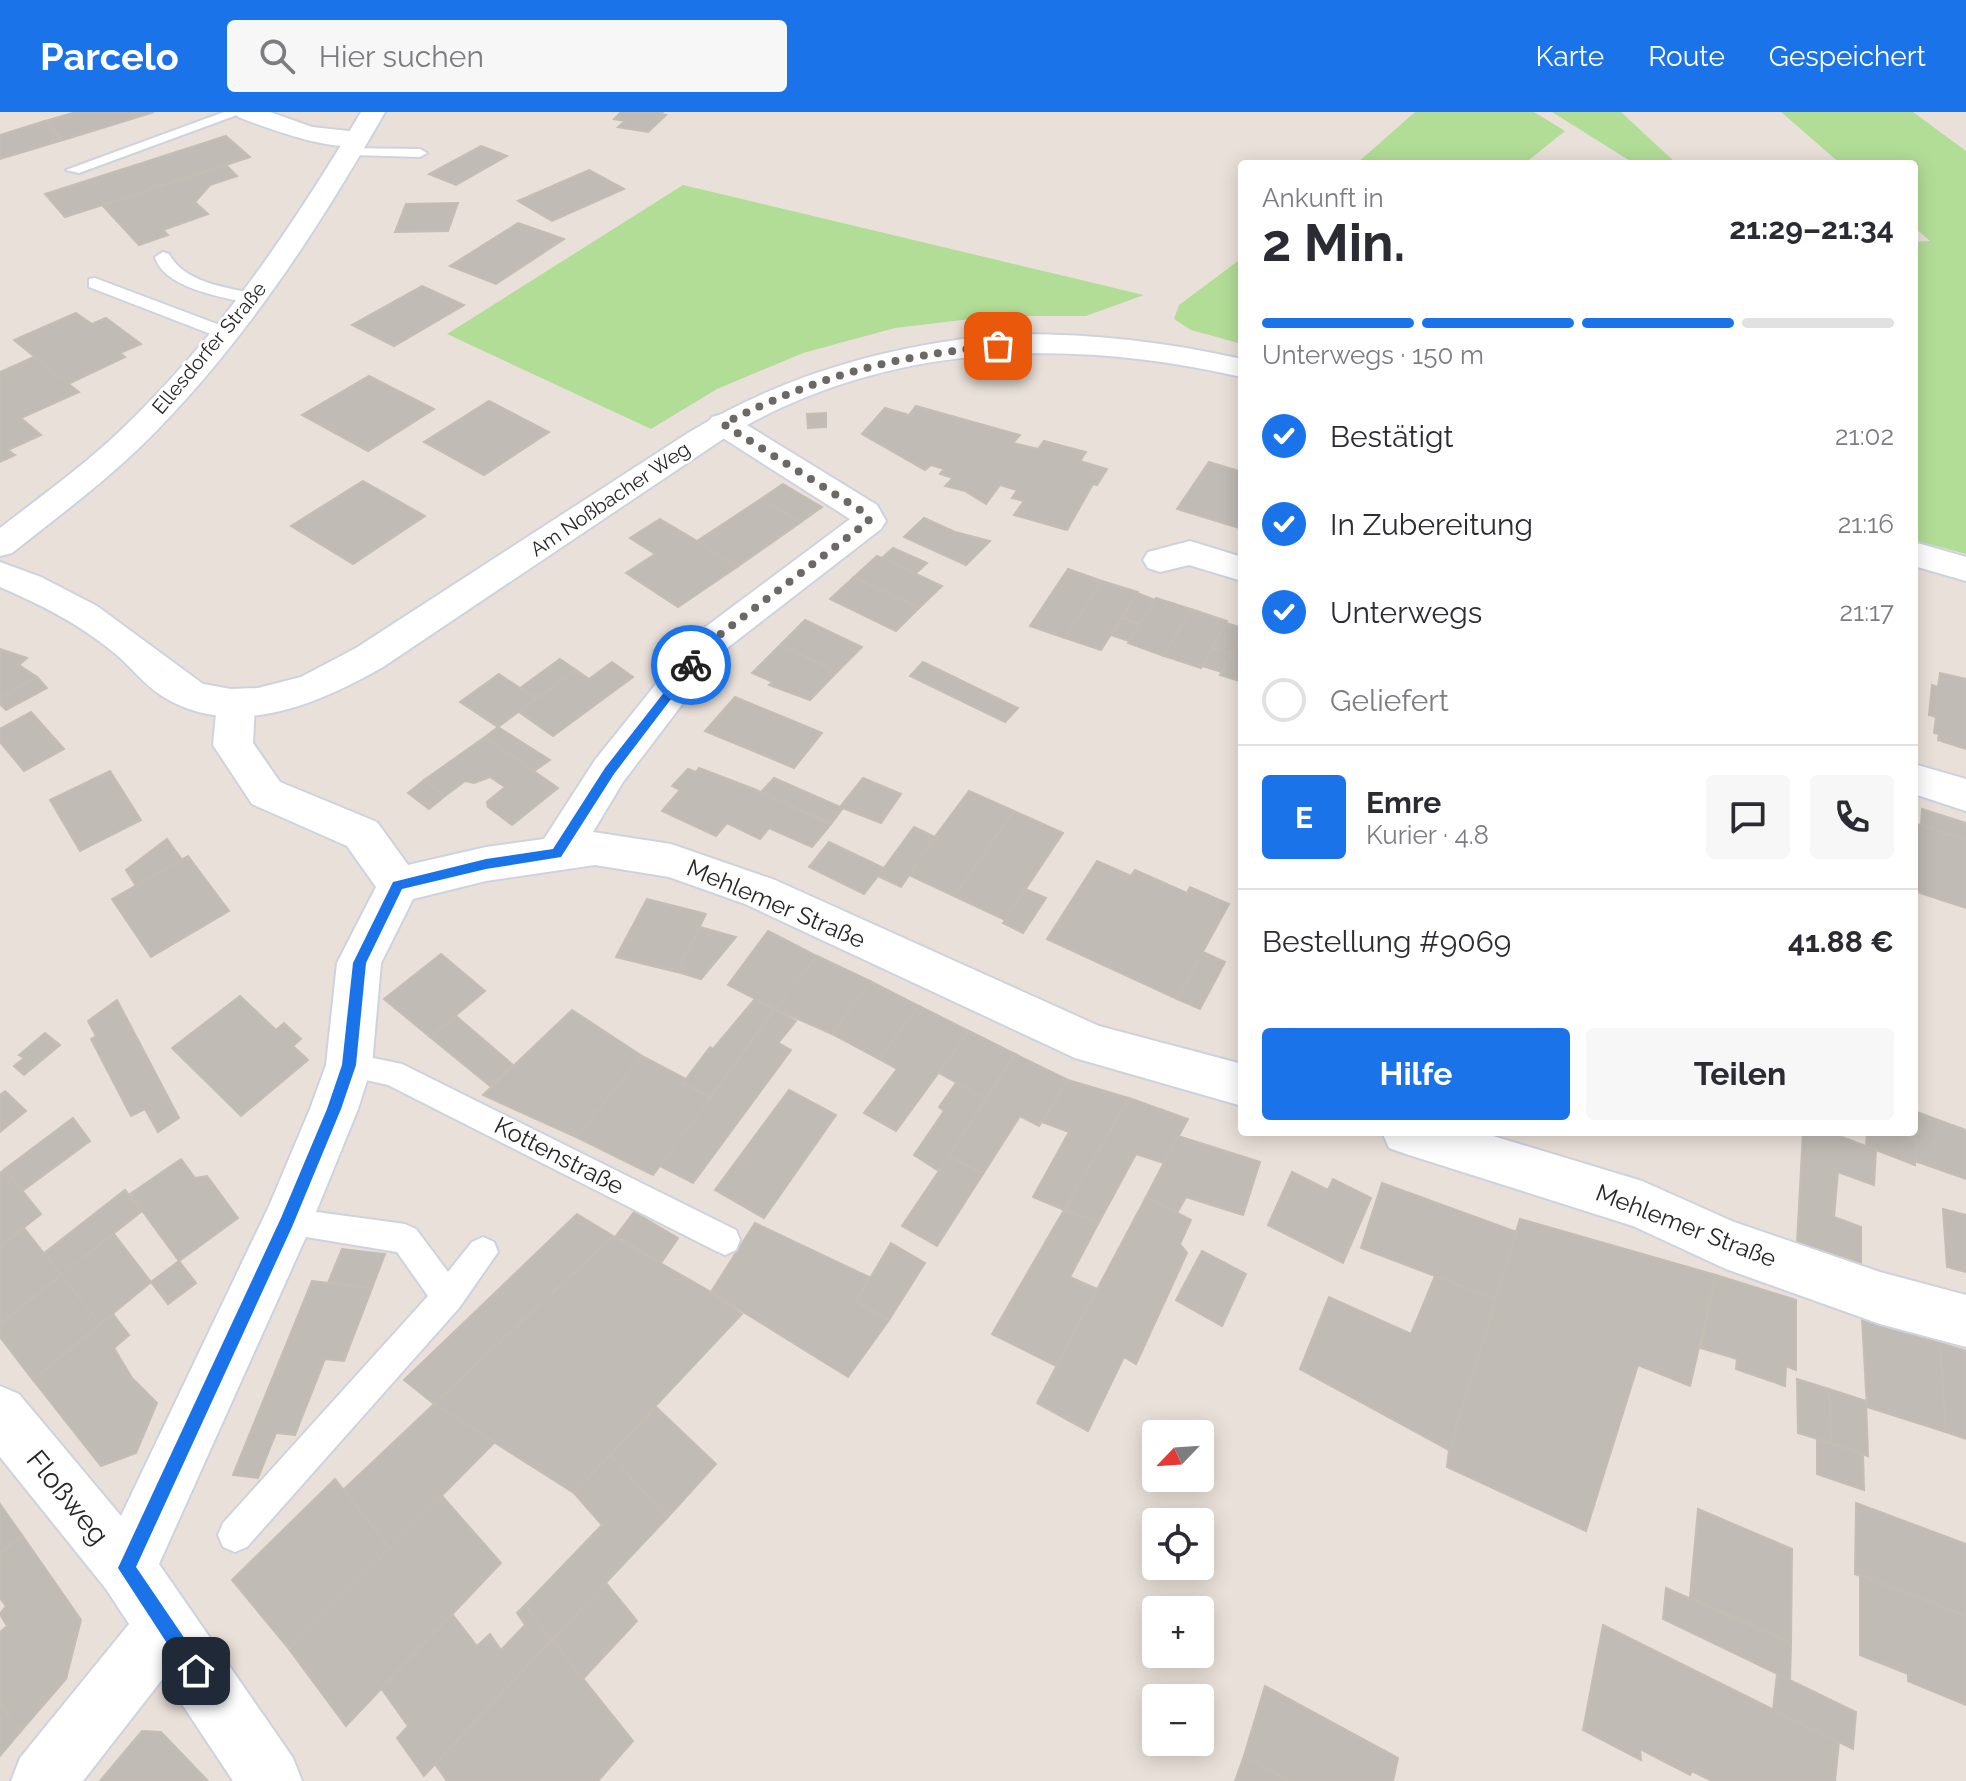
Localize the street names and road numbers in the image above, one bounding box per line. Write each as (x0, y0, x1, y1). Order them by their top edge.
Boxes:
street label: Ellesdorfer Straße (147, 277, 271, 419)
street label: Am Noßbacher Weg (526, 437, 694, 561)
street label: Mehlemer Straße (683, 853, 870, 954)
street label: Kottenstraße (490, 1111, 629, 1201)
street label: Mehlemer Straße (1592, 1178, 1780, 1273)
street label: Floßweg (20, 1444, 116, 1551)

